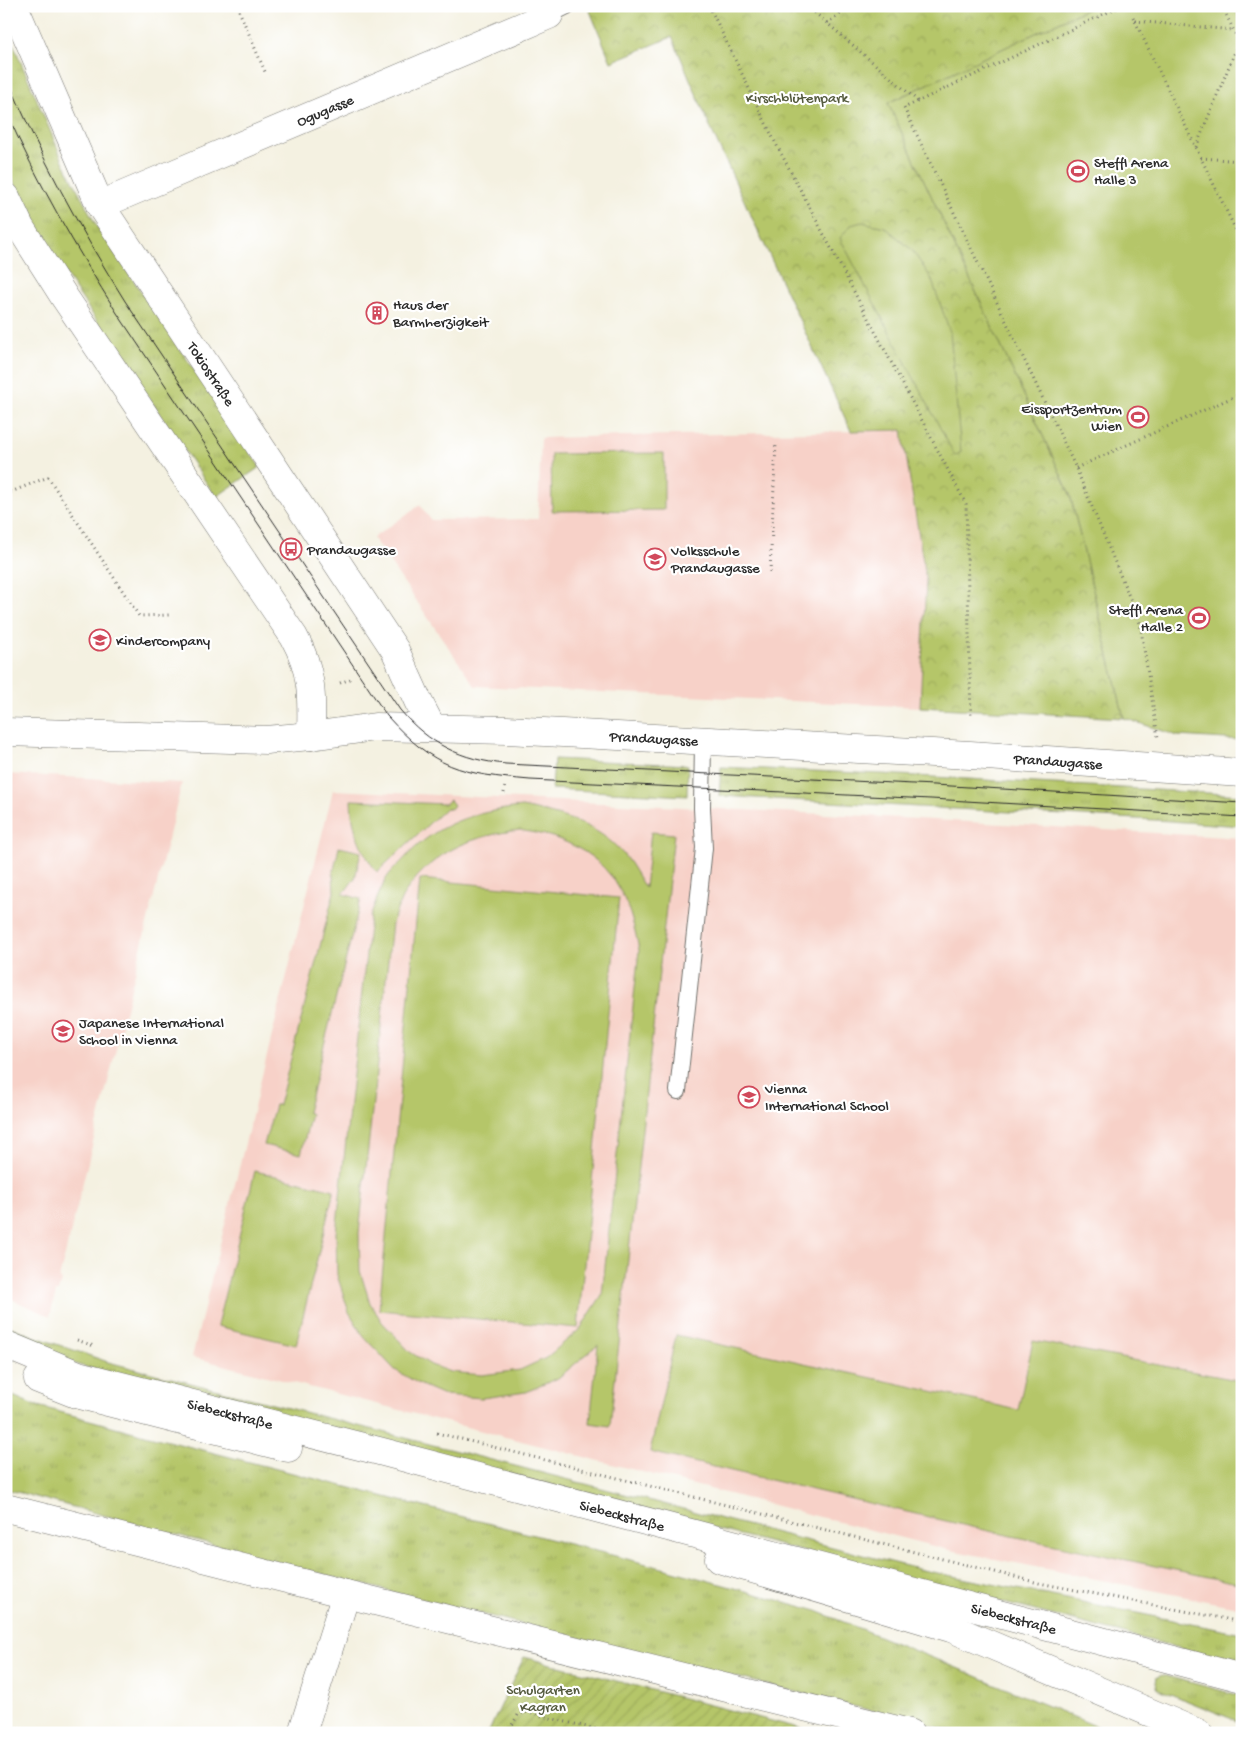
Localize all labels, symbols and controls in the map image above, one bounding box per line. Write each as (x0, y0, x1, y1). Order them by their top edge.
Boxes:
park label: Kirschblütenpark (746, 90, 850, 108)
street label: Ogugasse (294, 92, 357, 132)
place label: Steffl Arena Halle 3 (1094, 155, 1169, 190)
sports icon: Steffl Arena Halle 3 (1066, 159, 1090, 183)
place label: Haus der Barmherzigkeit (392, 297, 490, 332)
building icon: Haus der Barmherzigkeit (365, 301, 389, 325)
street label: Tokiostraße (182, 338, 238, 410)
place label: Eissportzentrum Wien (1021, 401, 1122, 436)
sports icon: Eissportzentrum Wien (1126, 405, 1150, 429)
bus stop icon: Prandaugasse (279, 537, 303, 561)
place label: Prandaugasse (306, 542, 396, 560)
place label: Volksschule Prandaugasse (670, 543, 760, 578)
school or university icon: Volksschule Prandaugasse (643, 547, 667, 571)
place label: Steffl Arena Halle 2 (1109, 602, 1184, 637)
sports icon: Steffl Arena Halle 2 (1187, 606, 1211, 630)
school or university icon: Kindercompany (88, 628, 112, 652)
place label: Kindercompany (116, 633, 211, 651)
street label: Prandaugasse (608, 728, 699, 751)
street label: Prandaugasse (1012, 751, 1103, 775)
place label: Japanese International School in Vienna (79, 1015, 224, 1050)
school or university icon: Japanese International School in Vienna (51, 1019, 75, 1043)
place label: Vienna International School (764, 1081, 889, 1116)
school or university icon: Vienna International School (737, 1085, 761, 1109)
street label: Siebeckstraße (185, 1396, 275, 1435)
street label: Siebeckstraße (577, 1497, 667, 1537)
street label: Siebeckstraße (969, 1600, 1058, 1640)
park label: Schulgarten Kagran (506, 1682, 580, 1717)

